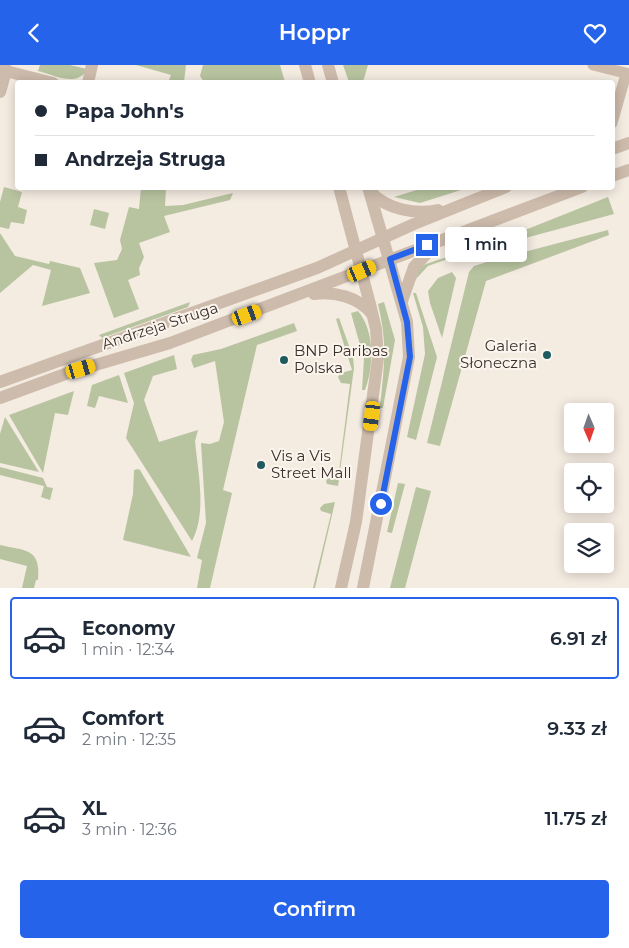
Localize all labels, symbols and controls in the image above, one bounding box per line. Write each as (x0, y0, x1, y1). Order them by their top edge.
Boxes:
icon: back (20, 19, 48, 47)
text: Hoppr (279, 19, 350, 46)
icon: heart (581, 19, 609, 47)
text: Papa John's (65, 100, 184, 123)
text: Andrzeja Struga (65, 148, 226, 171)
callout: 1 min (444, 227, 527, 263)
route end (416, 234, 438, 256)
text: 1 min (465, 235, 507, 254)
car (345, 258, 378, 284)
street label: Andrzeja Struga (99, 298, 220, 353)
car (230, 303, 263, 327)
place label: Galeria Słoneczna (460, 336, 537, 372)
place label: BNP Paribas Polska (294, 341, 388, 377)
marker: Galeria Słoneczna (541, 349, 553, 361)
marker: BNP Paribas Polska (278, 354, 290, 366)
car (64, 358, 97, 380)
car (362, 400, 381, 432)
north arrow (564, 403, 614, 453)
map controls (564, 403, 614, 573)
place label: Vis a Vis Street Mall (271, 446, 352, 482)
marker: Vis a Vis Street Mall (255, 459, 267, 471)
button: locate (564, 463, 614, 513)
route start (370, 493, 392, 515)
button: layers (564, 523, 614, 573)
icon: car (22, 616, 67, 661)
text: Economy (82, 617, 175, 640)
text: 6.91 zł (550, 627, 607, 650)
text: 1 min · 12:34 (82, 640, 174, 659)
icon: car (22, 706, 67, 751)
text: Comfort (82, 707, 164, 730)
text: 9.33 zł (547, 717, 607, 740)
text: 2 min · 12:35 (82, 730, 176, 749)
icon: car (22, 796, 67, 841)
text: XL (82, 797, 107, 820)
text: 11.75 zł (545, 807, 607, 830)
text: 3 min · 12:36 (82, 820, 177, 839)
button: Confirm (20, 880, 609, 938)

